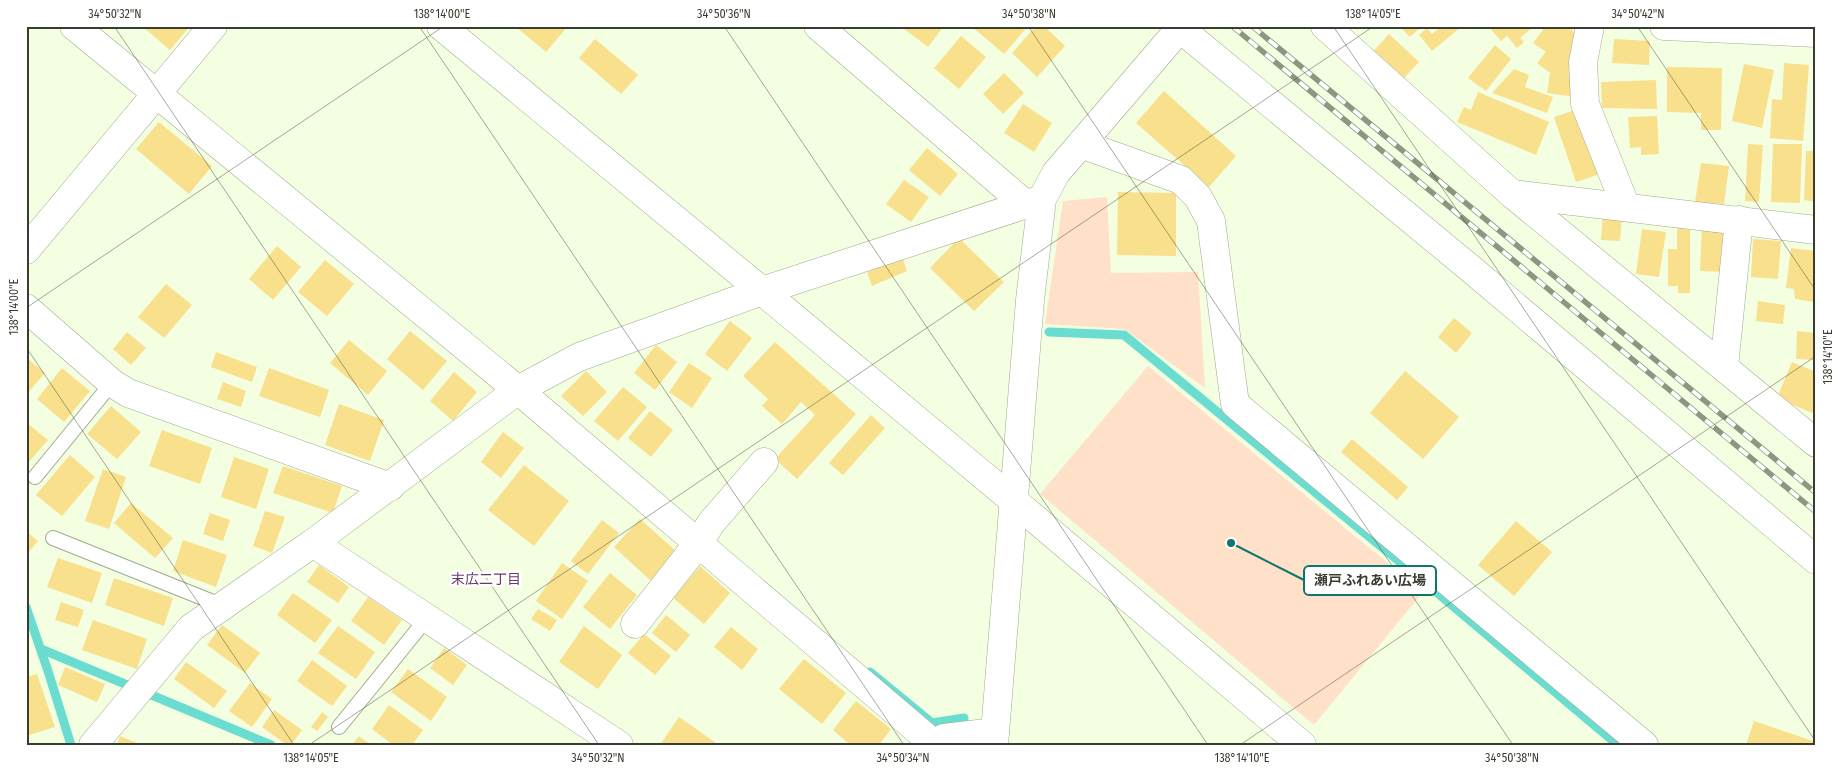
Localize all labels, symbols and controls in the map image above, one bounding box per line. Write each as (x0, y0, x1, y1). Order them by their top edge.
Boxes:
text: 34°50'32"N (88, 7, 142, 21)
text: 138°14'00"E (414, 7, 471, 21)
text: 34°50'36"N (697, 7, 751, 21)
text: 34°50'38"N (1002, 7, 1056, 21)
text: 138°14'05"E (1345, 7, 1401, 21)
text: 34°50'42"N (1611, 7, 1665, 21)
text: 138°14'00"E (7, 278, 21, 335)
text: 138°14'10"E (1821, 329, 1835, 385)
callout: 瀬戸ふれあい広場 (1304, 566, 1436, 595)
district label: 末広二丁目 (451, 571, 521, 588)
text: 瀬戸ふれあい広場 (1314, 572, 1426, 589)
text: 138°14'05"E (283, 751, 339, 765)
text: 34°50'32"N (571, 751, 625, 765)
text: 34°50'34"N (876, 751, 930, 765)
text: 138°14'10"E (1214, 751, 1270, 765)
text: 34°50'38"N (1485, 751, 1539, 765)

